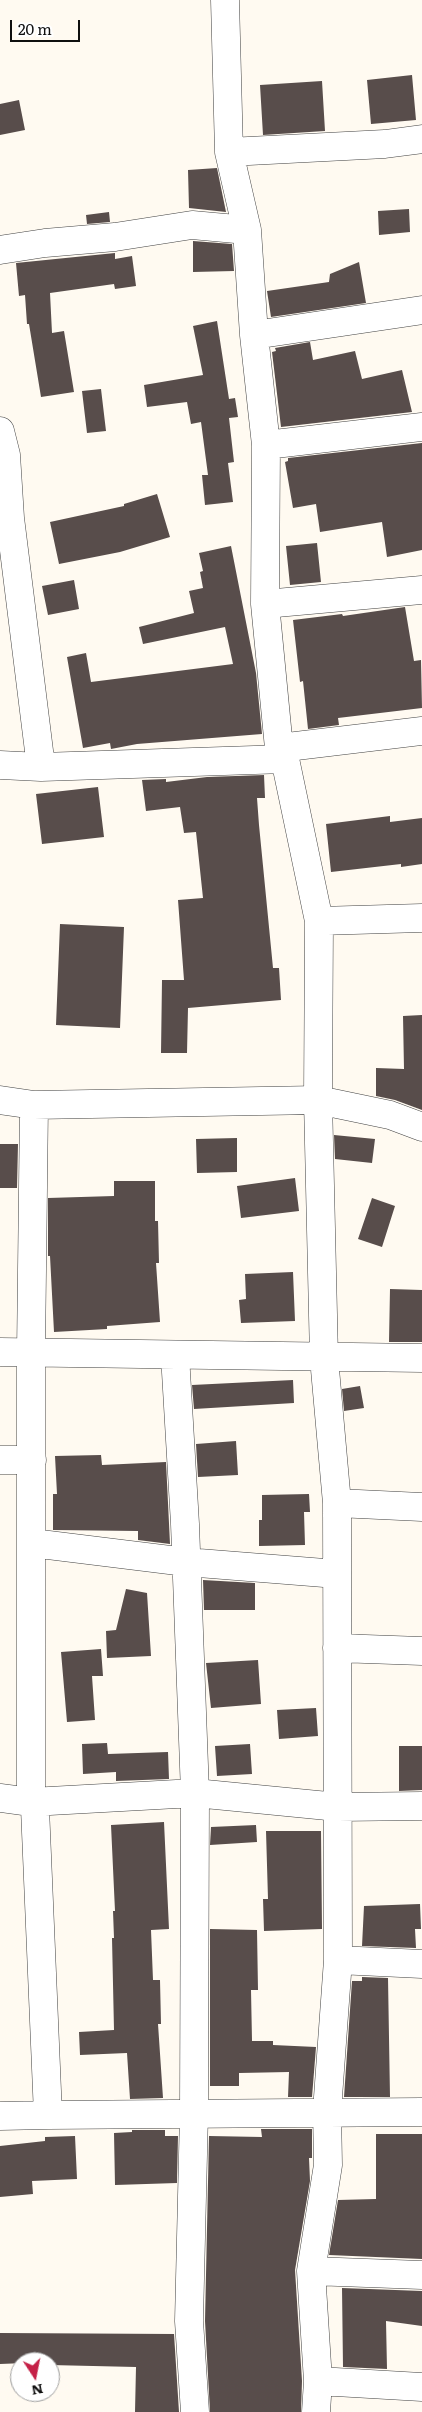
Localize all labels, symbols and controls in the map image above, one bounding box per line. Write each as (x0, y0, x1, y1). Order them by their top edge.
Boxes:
scale bar (12, 10, 82, 42)
text: 20 m (18, 17, 52, 40)
north arrow (10, 2352, 60, 2402)
text: N (30, 2380, 45, 2402)

